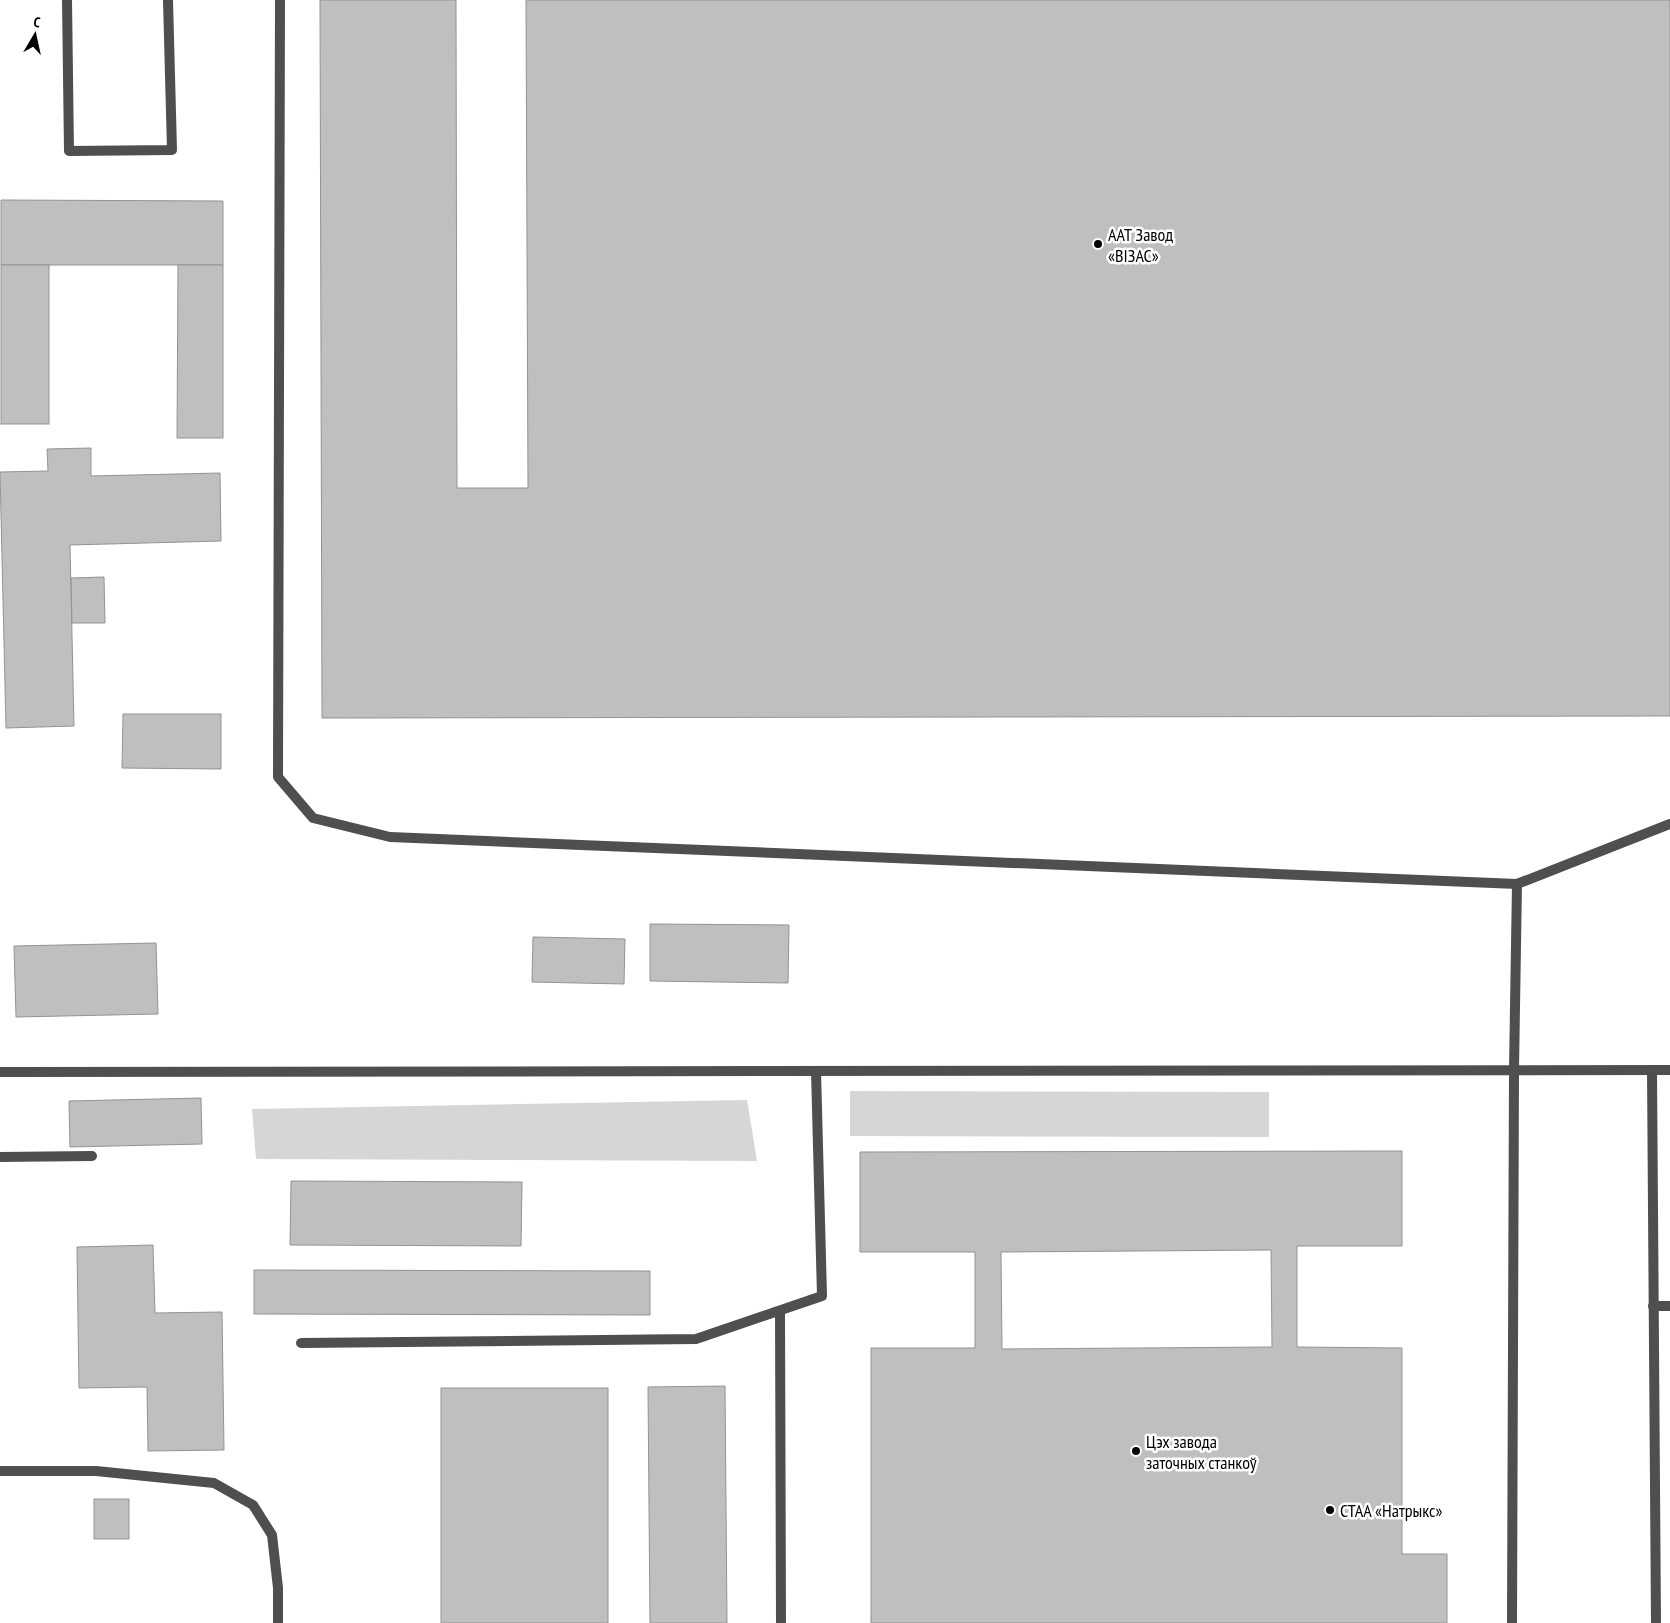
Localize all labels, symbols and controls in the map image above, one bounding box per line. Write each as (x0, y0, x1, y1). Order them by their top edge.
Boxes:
north arrow (10, 10, 60, 60)
text: С (32, 13, 42, 32)
place label: ААТ Завод «ВІЗАС» (1108, 223, 1173, 267)
marker: ААТ Завод «ВІЗАС» (1092, 238, 1104, 250)
place label: Цэх завода заточных станкоў (1146, 1430, 1257, 1474)
marker: Цэх завода заточных станкоў (1130, 1445, 1142, 1457)
place label: СТАА «Натрыкс» (1340, 1499, 1442, 1522)
marker: СТАА «Натрыкс» (1324, 1504, 1336, 1516)

